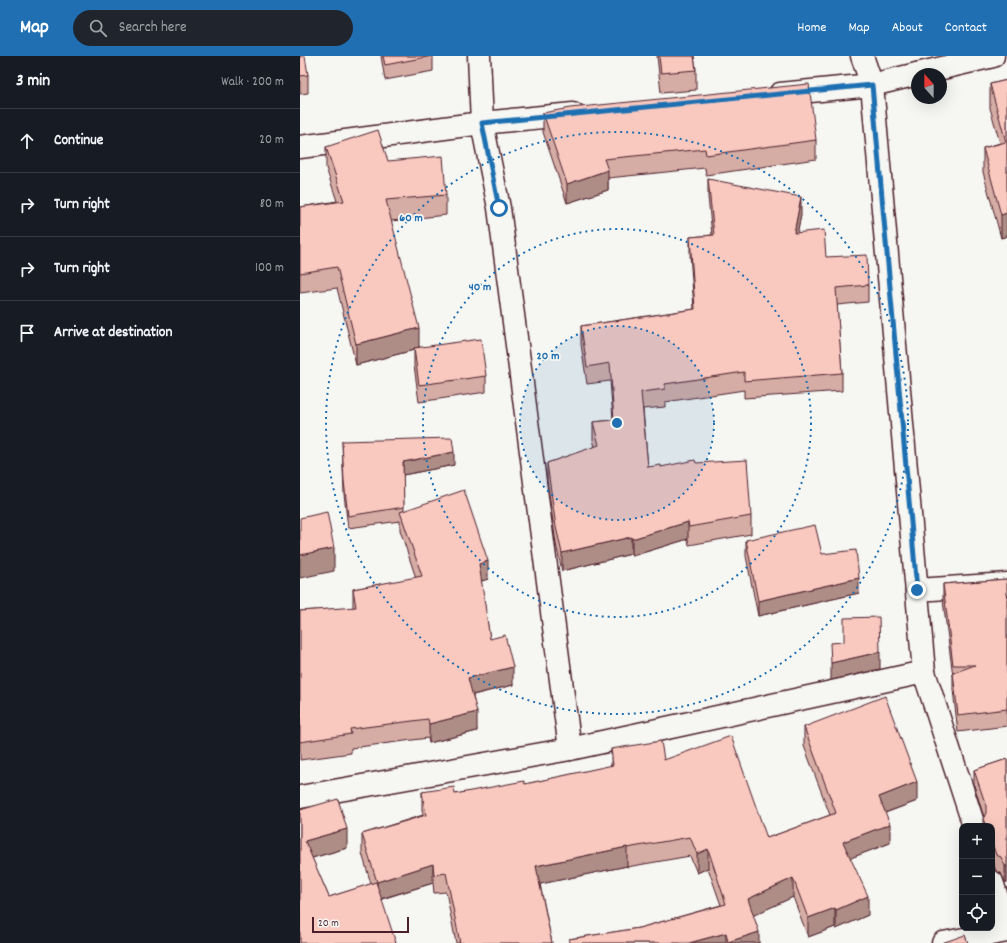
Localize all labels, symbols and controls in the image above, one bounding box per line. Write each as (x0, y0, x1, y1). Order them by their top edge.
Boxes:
search box (73, 10, 353, 46)
text: Map (20, 15, 49, 42)
icon: search (87, 17, 109, 39)
text: Search here (119, 17, 187, 39)
text: Home (797, 18, 826, 38)
text: Map (848, 18, 870, 38)
text: About (892, 18, 923, 38)
text: Contact (945, 18, 987, 38)
north arrow (911, 68, 947, 104)
text: 3 min (16, 70, 50, 94)
text: Walk · 200 m (221, 73, 284, 92)
icon: ahead (16, 130, 38, 152)
text: Continue (54, 130, 103, 152)
text: 20 m (259, 131, 284, 150)
icon: right (16, 194, 38, 216)
text: Turn right (54, 194, 110, 216)
text: 80 m (260, 195, 284, 214)
route start (490, 199, 508, 217)
text: 60 m (399, 210, 423, 227)
icon: right (16, 258, 38, 280)
text: Turn right (54, 258, 110, 280)
text: 100 m (255, 259, 284, 278)
text: 40 m (469, 279, 491, 296)
icon: arrive (16, 322, 38, 344)
text: Arrive at destination (54, 322, 172, 344)
text: 20 m (537, 348, 559, 365)
centre of rings (610, 416, 624, 430)
route end (908, 581, 926, 599)
map controls (959, 823, 995, 931)
button: + (959, 823, 995, 859)
button: − (959, 859, 995, 895)
button: locate (959, 895, 995, 931)
scale bar (312, 915, 409, 934)
text: 20 m (318, 916, 339, 932)

